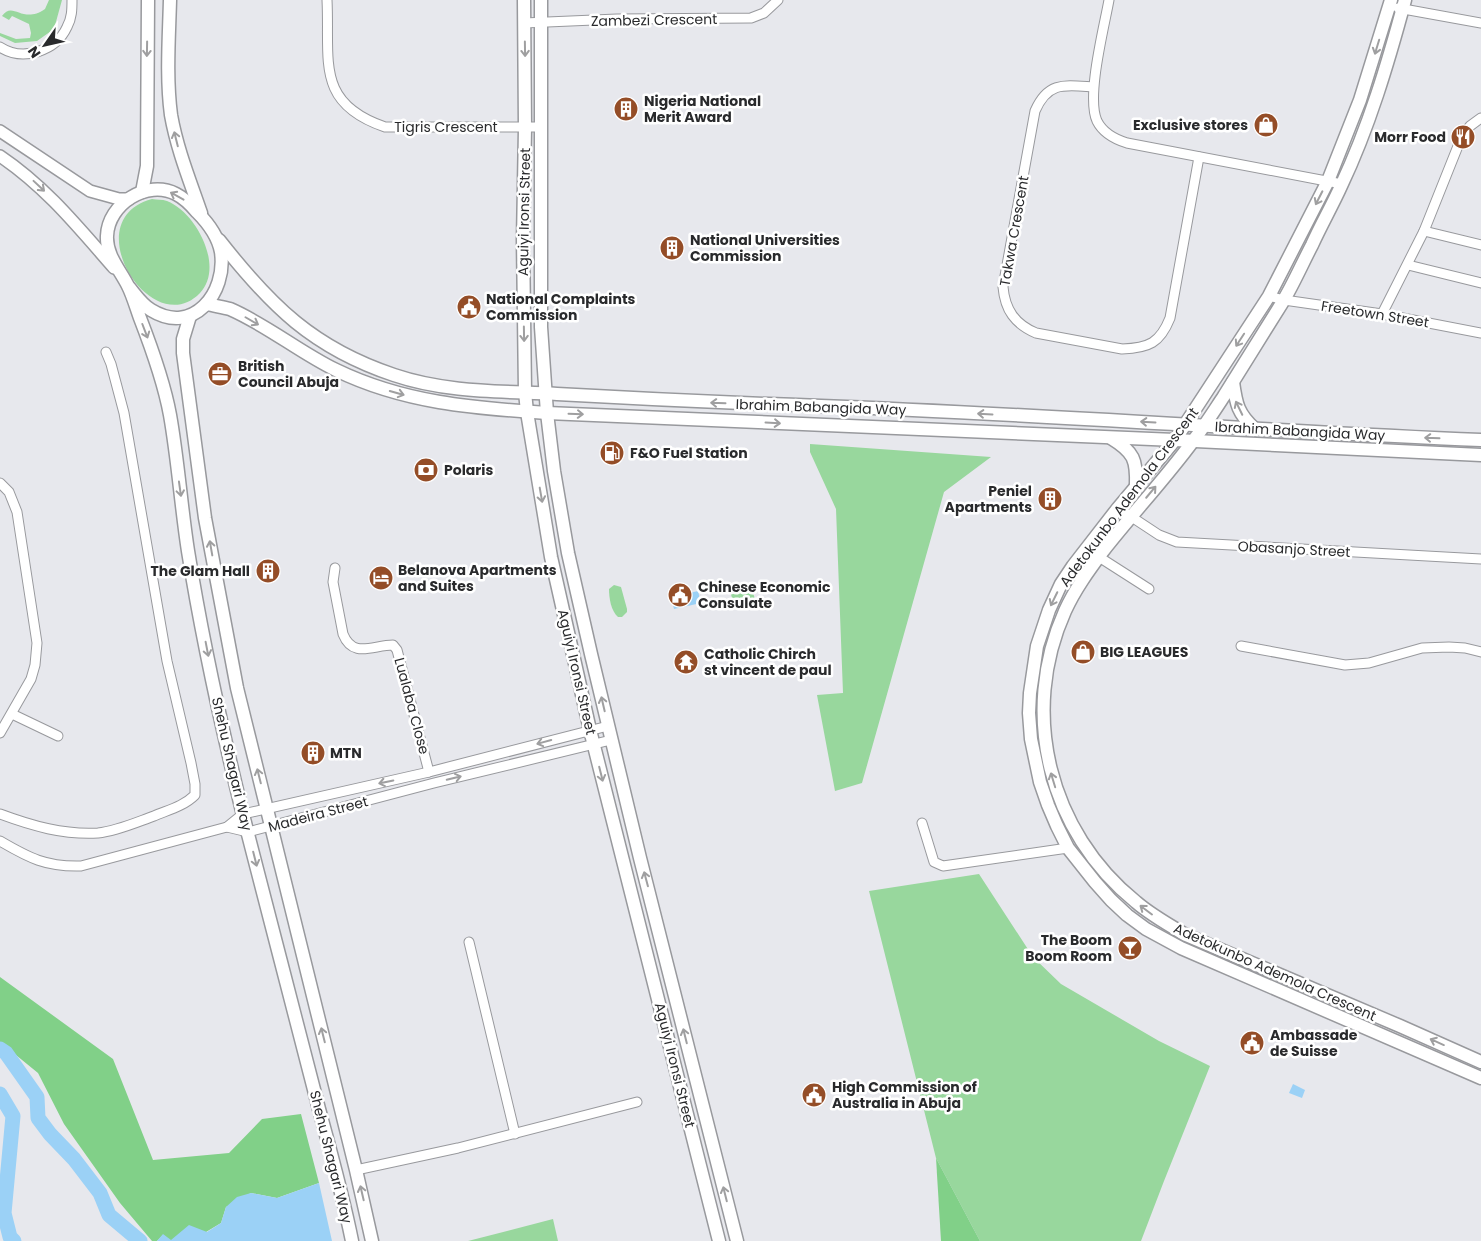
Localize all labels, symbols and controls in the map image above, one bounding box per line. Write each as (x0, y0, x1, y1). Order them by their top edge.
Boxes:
street label: Zambezi Crescent (591, 9, 717, 31)
north arrow (20, 20, 70, 70)
one-way arrow (1371, 38, 1381, 54)
one-way arrow (142, 40, 152, 56)
one-way arrow (520, 40, 529, 56)
text: N (23, 42, 45, 62)
place label: Nigeria National Merit Award (644, 91, 761, 127)
building icon: Nigeria National Merit Award (613, 96, 639, 122)
shop icon: Exclusive stores (1253, 112, 1279, 138)
place label: Exclusive stores (1133, 115, 1248, 135)
street label: Tigris Crescent (394, 117, 498, 137)
restaurant icon: Morr Food (1450, 124, 1476, 150)
place label: Morr Food (1374, 127, 1446, 147)
one-way arrow (171, 131, 180, 147)
street label: Aguiyi Ironsi Street (513, 148, 535, 276)
street label: Takwa Crescent (994, 174, 1034, 288)
one-way arrow (32, 180, 45, 192)
one-way arrow (1314, 190, 1323, 205)
one-way arrow (169, 191, 184, 201)
place label: National Universities Commission (690, 230, 840, 266)
building icon: National Universities Commission (659, 235, 685, 261)
place label: National Complaints Commission (486, 289, 636, 325)
public building icon: National Complaints Commission (456, 294, 482, 320)
street label: Freetown Street (1320, 296, 1430, 332)
one-way arrow (245, 317, 259, 327)
one-way arrow (141, 323, 150, 338)
one-way arrow (519, 325, 529, 341)
one-way arrow (1235, 333, 1245, 347)
place label: British Council Abuja (238, 356, 339, 392)
office icon: British Council Abuja (207, 361, 233, 387)
one-way arrow (389, 389, 405, 399)
street label: Ibrahim Babangida Way (735, 394, 907, 420)
one-way arrow (710, 398, 726, 408)
one-way arrow (1234, 401, 1243, 416)
street label: Adetokunbo Ademola Crescent (1055, 403, 1203, 591)
one-way arrow (978, 409, 994, 418)
one-way arrow (567, 410, 583, 419)
street label: Ibrahim Babangida Way (1214, 417, 1386, 445)
one-way arrow (765, 418, 781, 427)
one-way arrow (1140, 418, 1156, 427)
one-way arrow (1425, 433, 1441, 442)
fuel station icon: F&O Fuel Station (599, 440, 625, 466)
place label: F&O Fuel Station (630, 443, 748, 463)
bank icon: Polaris (413, 457, 439, 483)
place label: Polaris (444, 460, 493, 480)
one-way arrow (175, 481, 185, 497)
place label: Peniel Apartments (945, 481, 1032, 517)
building icon: Peniel Apartments (1037, 486, 1063, 512)
one-way arrow (1145, 486, 1156, 499)
one-way arrow (536, 487, 546, 503)
street label: Obasanjo Street (1237, 536, 1351, 562)
one-way arrow (206, 541, 215, 557)
building icon: The Glam Hall (255, 558, 281, 584)
place label: Belanova Apartments and Suites (398, 560, 557, 596)
place label: The Glam Hall (151, 561, 250, 581)
hotel icon: Belanova Apartments and Suites (368, 565, 394, 591)
place label: Chinese Economic Consulate (698, 577, 831, 613)
public building icon: Chinese Economic Consulate (667, 582, 693, 608)
one-way arrow (1048, 591, 1058, 606)
street label: Aguiyi Ironsi Street (553, 607, 601, 737)
shop icon: BIG LEAGUES (1070, 639, 1096, 665)
one-way arrow (203, 641, 212, 657)
place label: BIG LEAGUES (1100, 642, 1189, 662)
place label: Catholic Chirch st vincent de paul (704, 644, 832, 680)
temple icon: Catholic Chirch st vincent de paul (673, 649, 699, 675)
street label: Lualaba Close (389, 655, 435, 757)
street label: Shehu Shagari Way (207, 695, 257, 833)
one-way arrow (598, 696, 607, 712)
one-way arrow (536, 738, 552, 748)
building icon: MTN (300, 740, 326, 766)
place label: MTN (330, 743, 362, 763)
one-way arrow (597, 765, 606, 781)
one-way arrow (254, 768, 263, 784)
one-way arrow (1048, 772, 1058, 788)
one-way arrow (446, 773, 462, 782)
one-way arrow (379, 778, 395, 787)
street label: Madeira Street (266, 791, 370, 837)
one-way arrow (251, 850, 260, 866)
one-way arrow (640, 871, 650, 887)
one-way arrow (1139, 905, 1153, 915)
street label: Adetokunbo Ademola Crescent (1171, 918, 1379, 1026)
place label: The Boom Boom Room (1025, 930, 1112, 966)
bar icon: The Boom Boom Room (1117, 935, 1143, 961)
street label: Aguiyi Ironsi Street (650, 1000, 700, 1130)
place label: Ambassade de Suisse (1270, 1025, 1358, 1061)
one-way arrow (318, 1028, 327, 1044)
one-way arrow (680, 1029, 689, 1045)
public building icon: Ambassade de Suisse (1239, 1030, 1265, 1056)
one-way arrow (1430, 1037, 1445, 1047)
place label: High Commission of Australia in Abuja (832, 1077, 977, 1113)
public building icon: High Commission of Australia in Abuja (801, 1082, 827, 1108)
street label: Shehu Shagari Way (305, 1088, 357, 1226)
one-way arrow (357, 1186, 366, 1202)
one-way arrow (720, 1186, 729, 1202)

